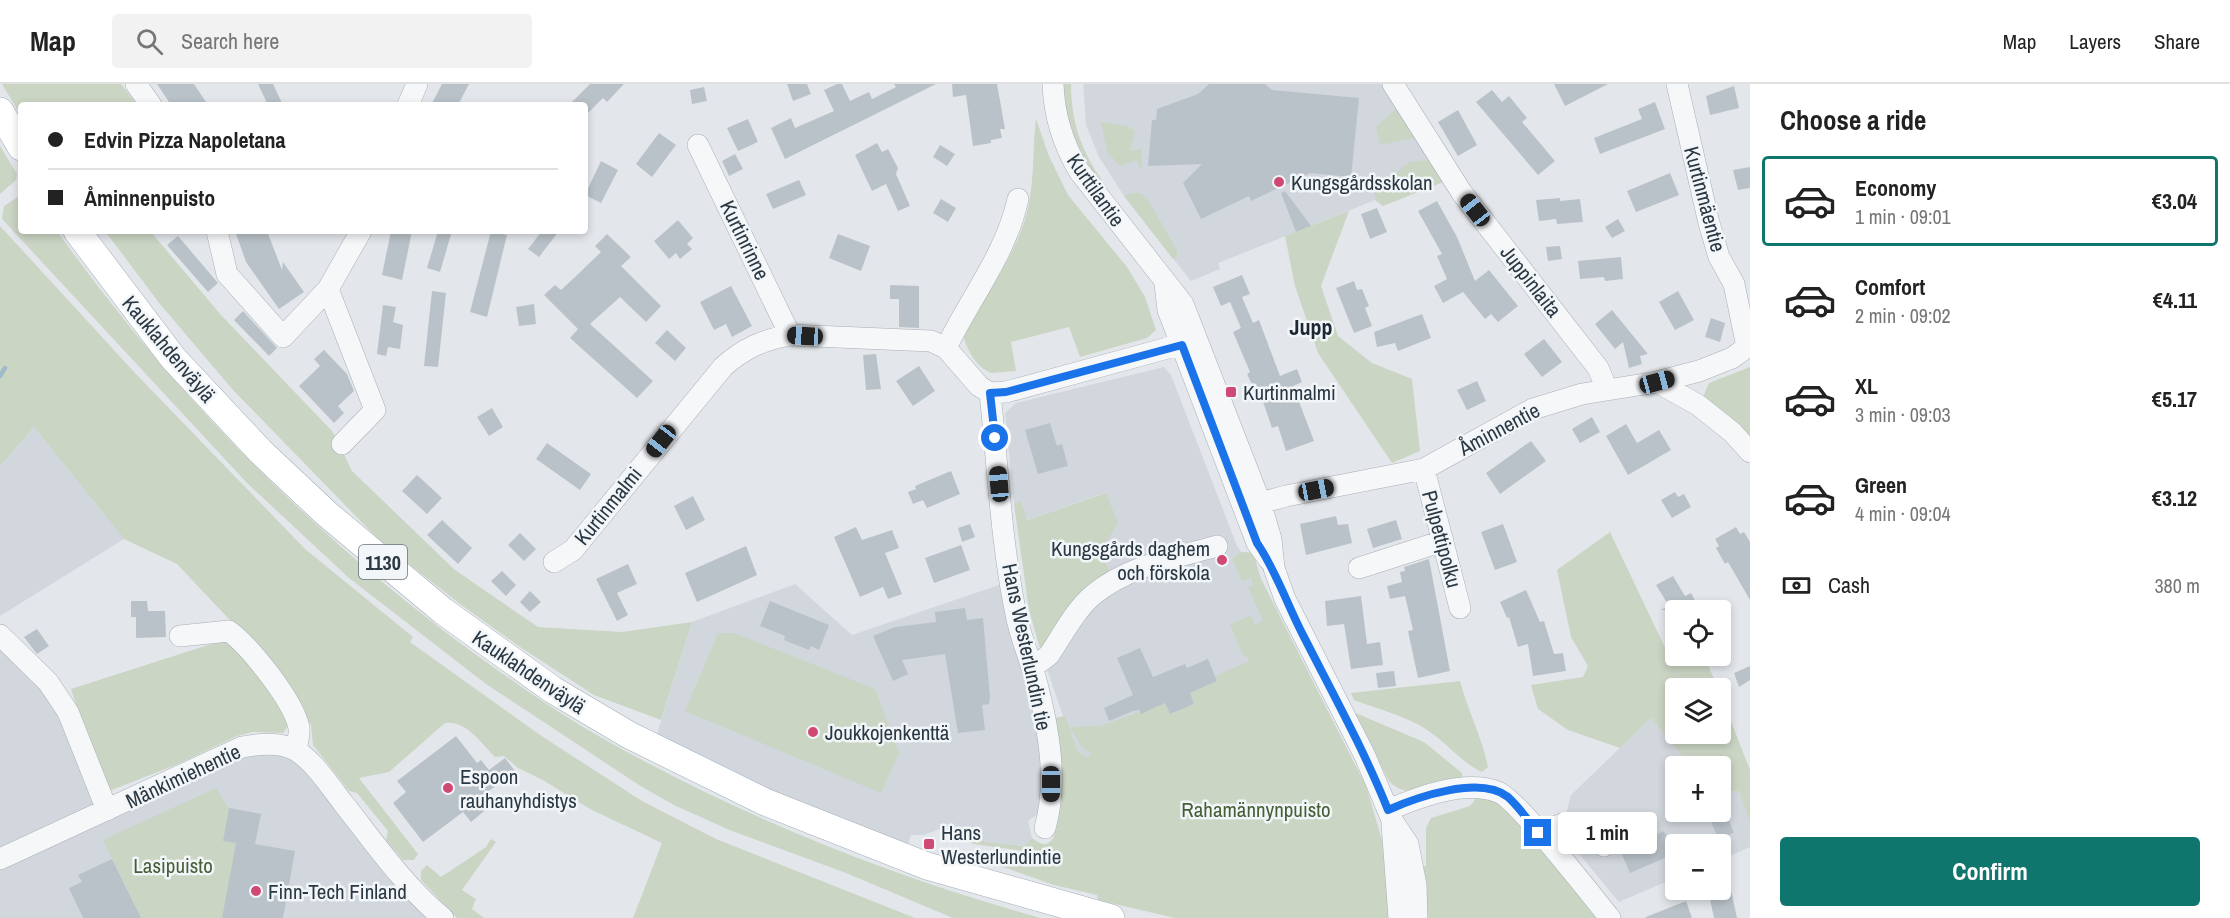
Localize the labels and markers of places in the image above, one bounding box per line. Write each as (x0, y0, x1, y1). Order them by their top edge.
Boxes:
place label: Kungsgårdsskolan (1291, 168, 1433, 197)
marker: Kungsgårdsskolan (1272, 175, 1286, 189)
place label: Kurtinmalmi (1243, 378, 1336, 407)
marker: Kurtinmalmi (1224, 385, 1238, 399)
place label: Kungsgårds daghem och förskola (1051, 534, 1210, 587)
marker: Kungsgårds daghem och förskola (1215, 553, 1229, 567)
place label: Joukkojenkenttä (825, 718, 950, 747)
marker: Joukkojenkenttä (806, 725, 820, 739)
place label: Espoon rauhanyhdistys (460, 762, 577, 815)
marker: Espoon rauhanyhdistys (441, 781, 455, 795)
place label: Hans Westerlundintie (941, 818, 1061, 871)
marker: Hans Westerlundintie (922, 837, 936, 851)
place label: Finn-Tech Finland (268, 877, 407, 906)
marker: Finn-Tech Finland (249, 884, 263, 898)

